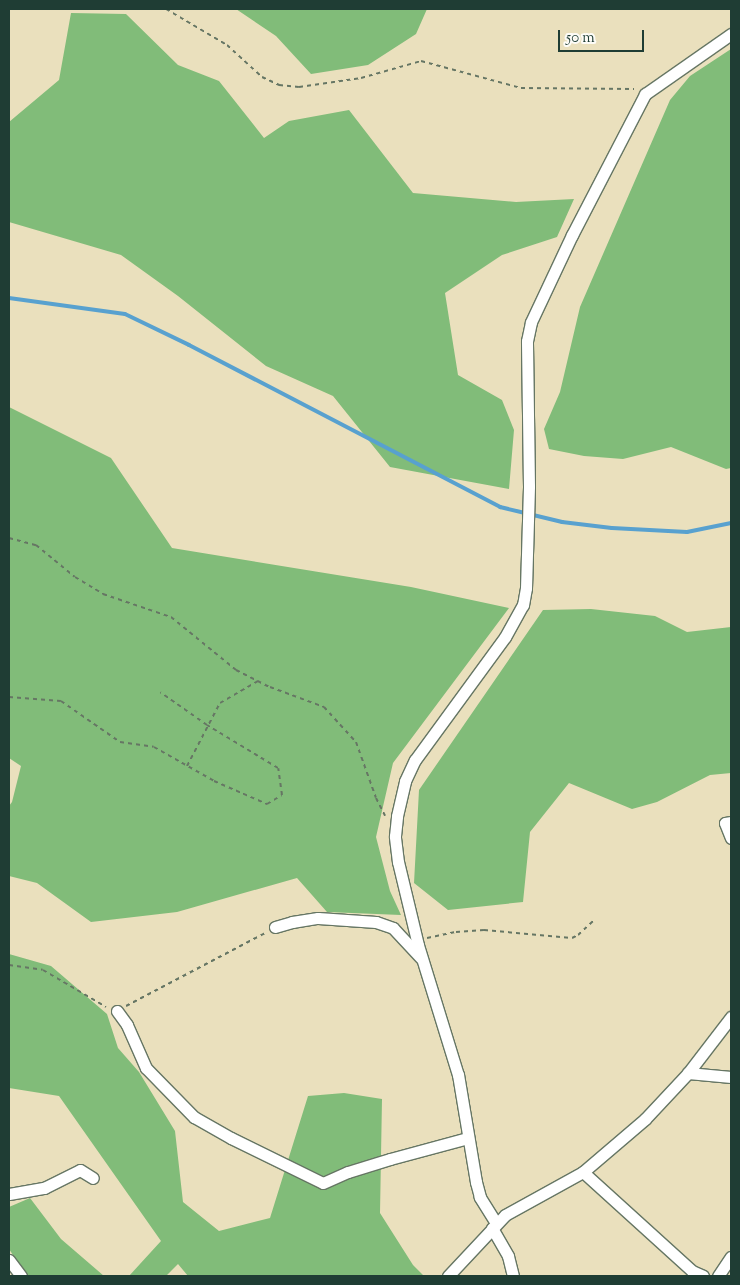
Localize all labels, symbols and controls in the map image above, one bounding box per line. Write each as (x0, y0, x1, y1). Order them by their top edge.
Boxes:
scale bar (560, 20, 646, 52)
text: 50 m (566, 28, 595, 49)

